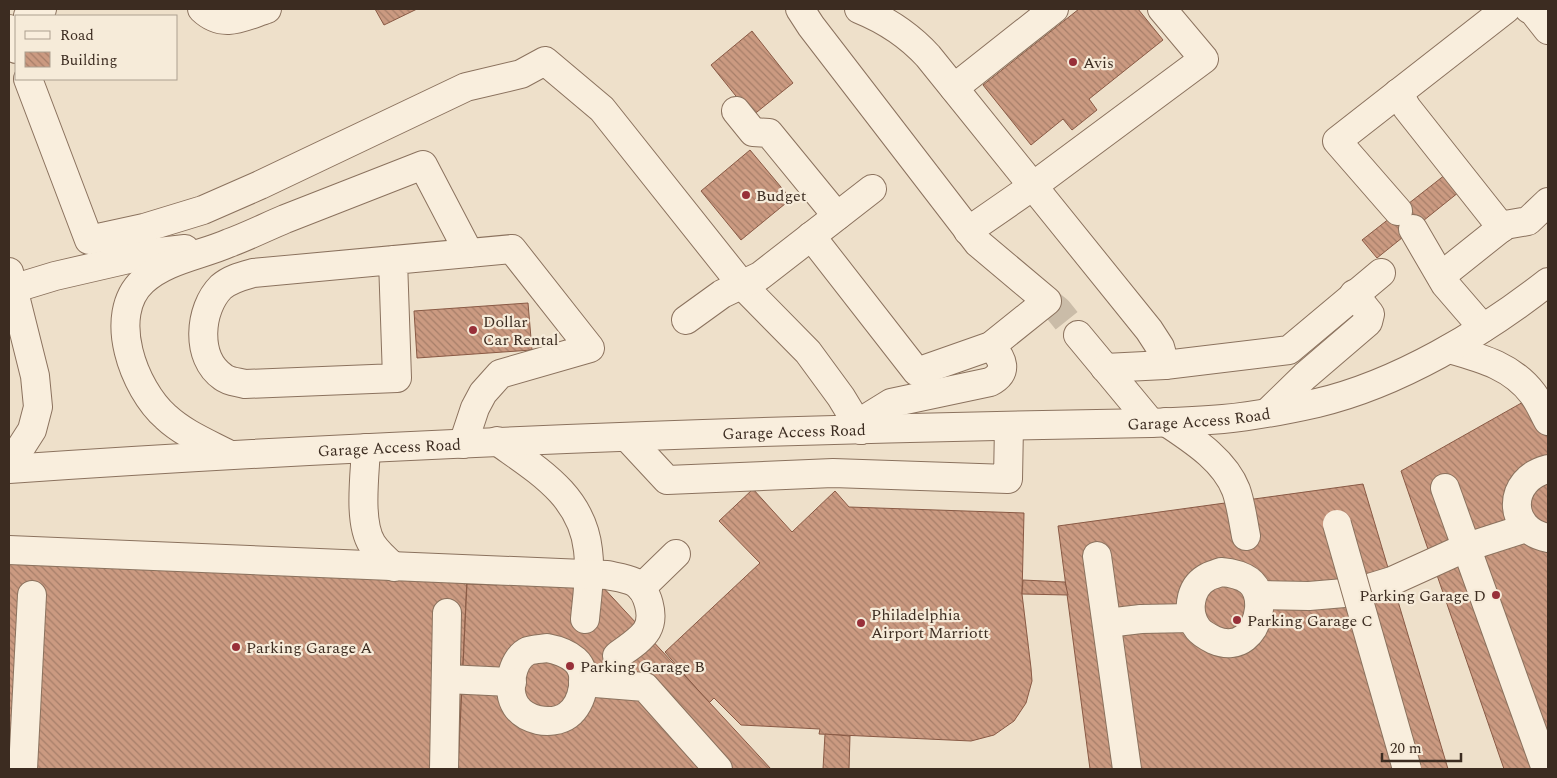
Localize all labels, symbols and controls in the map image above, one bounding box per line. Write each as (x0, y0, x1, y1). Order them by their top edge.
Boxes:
legend (15, 15, 178, 80)
text: Road (60, 24, 94, 47)
text: Building (60, 49, 117, 72)
place label: Avis (1083, 51, 1114, 75)
marker: Avis (1067, 56, 1079, 68)
place label: Budget (756, 184, 807, 208)
marker: Budget (740, 189, 752, 201)
place label: Dollar Car Rental (483, 310, 559, 352)
marker: Dollar Car Rental (467, 324, 479, 336)
street label: Garage Access Road (1127, 402, 1272, 436)
street label: Garage Access Road (722, 418, 866, 446)
street label: Garage Access Road (317, 433, 462, 463)
place label: Parking Garage D (1359, 584, 1486, 608)
marker: Parking Garage D (1490, 589, 1502, 601)
place label: Philadelphia Airport Marriott (871, 603, 989, 645)
place label: Parking Garage C (1247, 609, 1373, 633)
marker: Parking Garage C (1231, 614, 1243, 626)
marker: Philadelphia Airport Marriott (855, 617, 867, 629)
place label: Parking Garage A (246, 636, 372, 660)
marker: Parking Garage A (230, 641, 242, 653)
place label: Parking Garage B (580, 655, 705, 679)
marker: Parking Garage B (564, 660, 576, 672)
scale bar (1382, 730, 1461, 762)
text: 20 m (1390, 737, 1422, 760)

